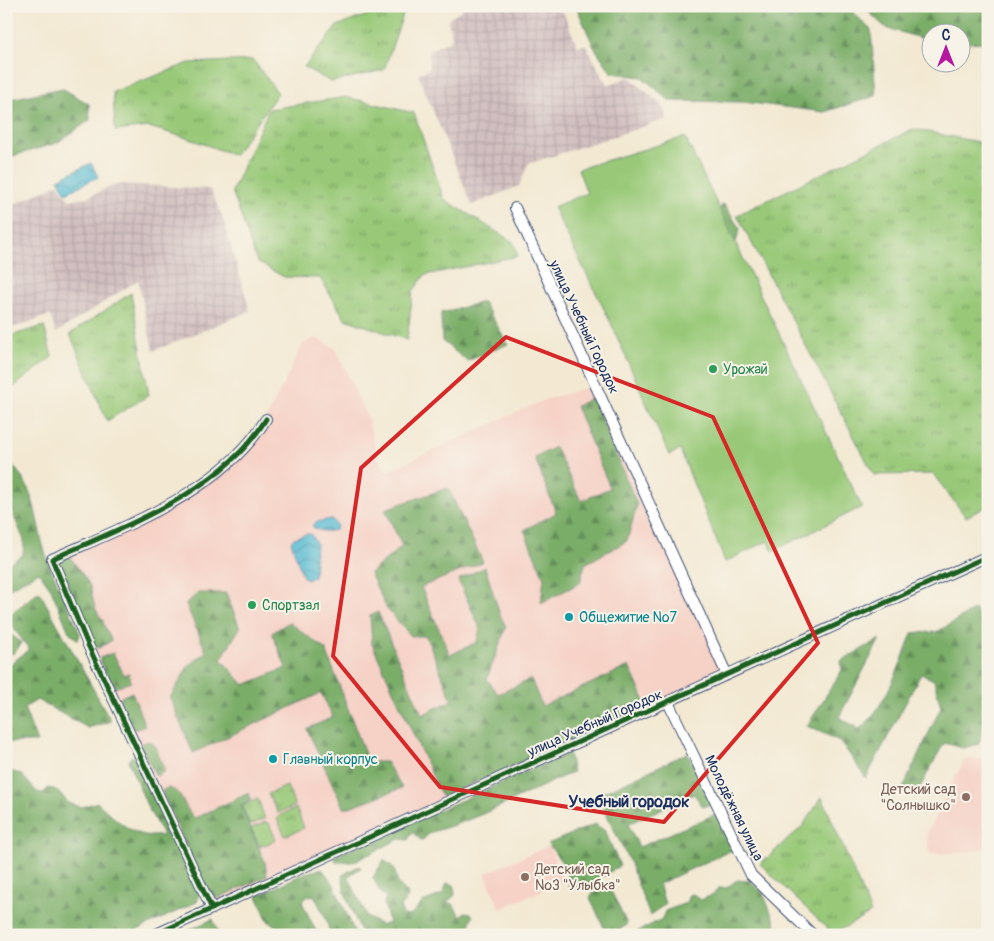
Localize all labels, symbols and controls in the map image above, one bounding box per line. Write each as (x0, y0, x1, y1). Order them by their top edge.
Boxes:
north arrow (922, 22, 972, 72)
text: С (942, 27, 951, 44)
street label: улица Учебный Городок (545, 257, 622, 397)
place label: Урожай (723, 361, 768, 378)
marker: Урожай (707, 363, 719, 375)
place label: Спортзал (262, 597, 320, 614)
marker: Спортзал (246, 599, 258, 611)
place label: Общежитие №7 (579, 609, 677, 626)
marker: Общежитие №7 (563, 611, 575, 623)
street label: улица Учебный Городок (524, 686, 665, 761)
place label: Главный корпус (283, 751, 378, 768)
street label: Молодёжная улица (701, 752, 767, 864)
marker: Главный корпус (267, 753, 279, 765)
place label: Детский сад "Солнышко" (880, 781, 957, 814)
marker: Детский сад "Солнышко" (960, 791, 972, 803)
district label: Учебный городок (569, 792, 689, 812)
place label: Детский сад №3 "Улыбка" (534, 861, 621, 894)
marker: Детский сад №3 "Улыбка" (519, 871, 531, 883)

